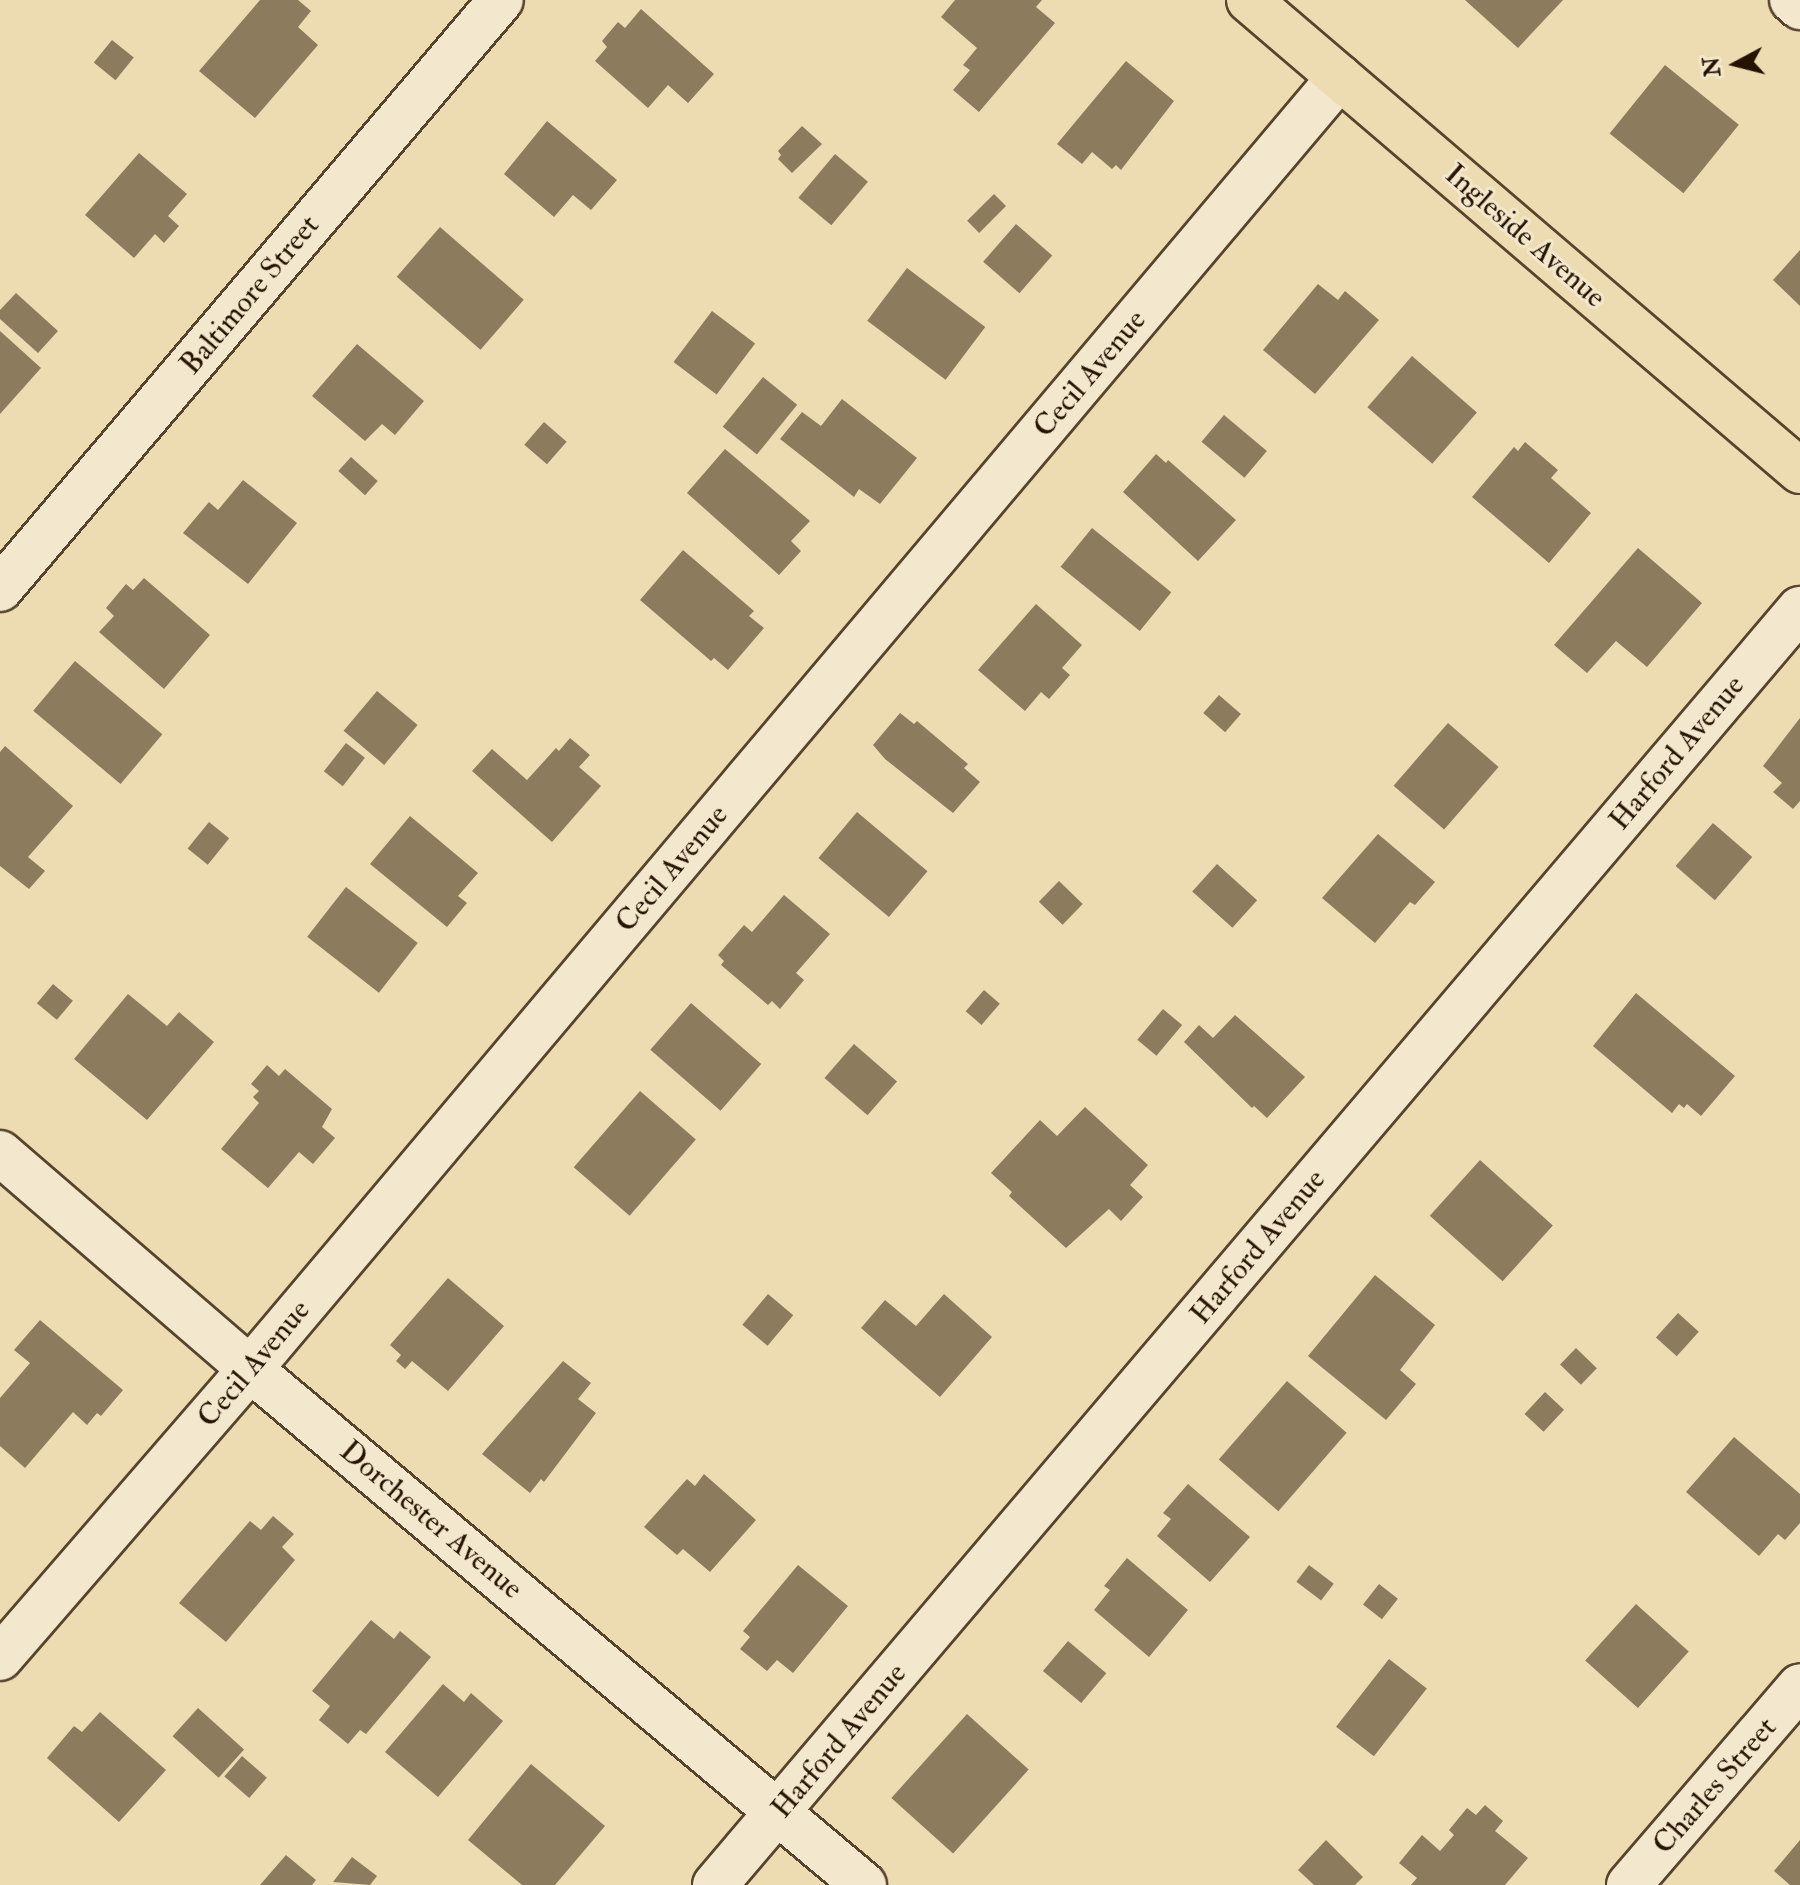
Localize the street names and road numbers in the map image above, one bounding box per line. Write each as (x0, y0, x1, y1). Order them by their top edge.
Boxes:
street label: Ingleside Avenue (1437, 156, 1613, 316)
street label: Baltimore Street (173, 208, 327, 382)
street label: Cecil Avenue (1026, 303, 1154, 445)
street label: Harford Avenue (1602, 668, 1752, 838)
street label: Cecil Avenue (608, 798, 736, 940)
street label: Harford Avenue (1183, 1162, 1333, 1332)
street label: Cecil Avenue (190, 1293, 318, 1435)
street label: Dorchester Avenue (332, 1433, 530, 1607)
street label: Harford Avenue (764, 1656, 914, 1826)
street label: Charles Street (1646, 1710, 1784, 1862)

